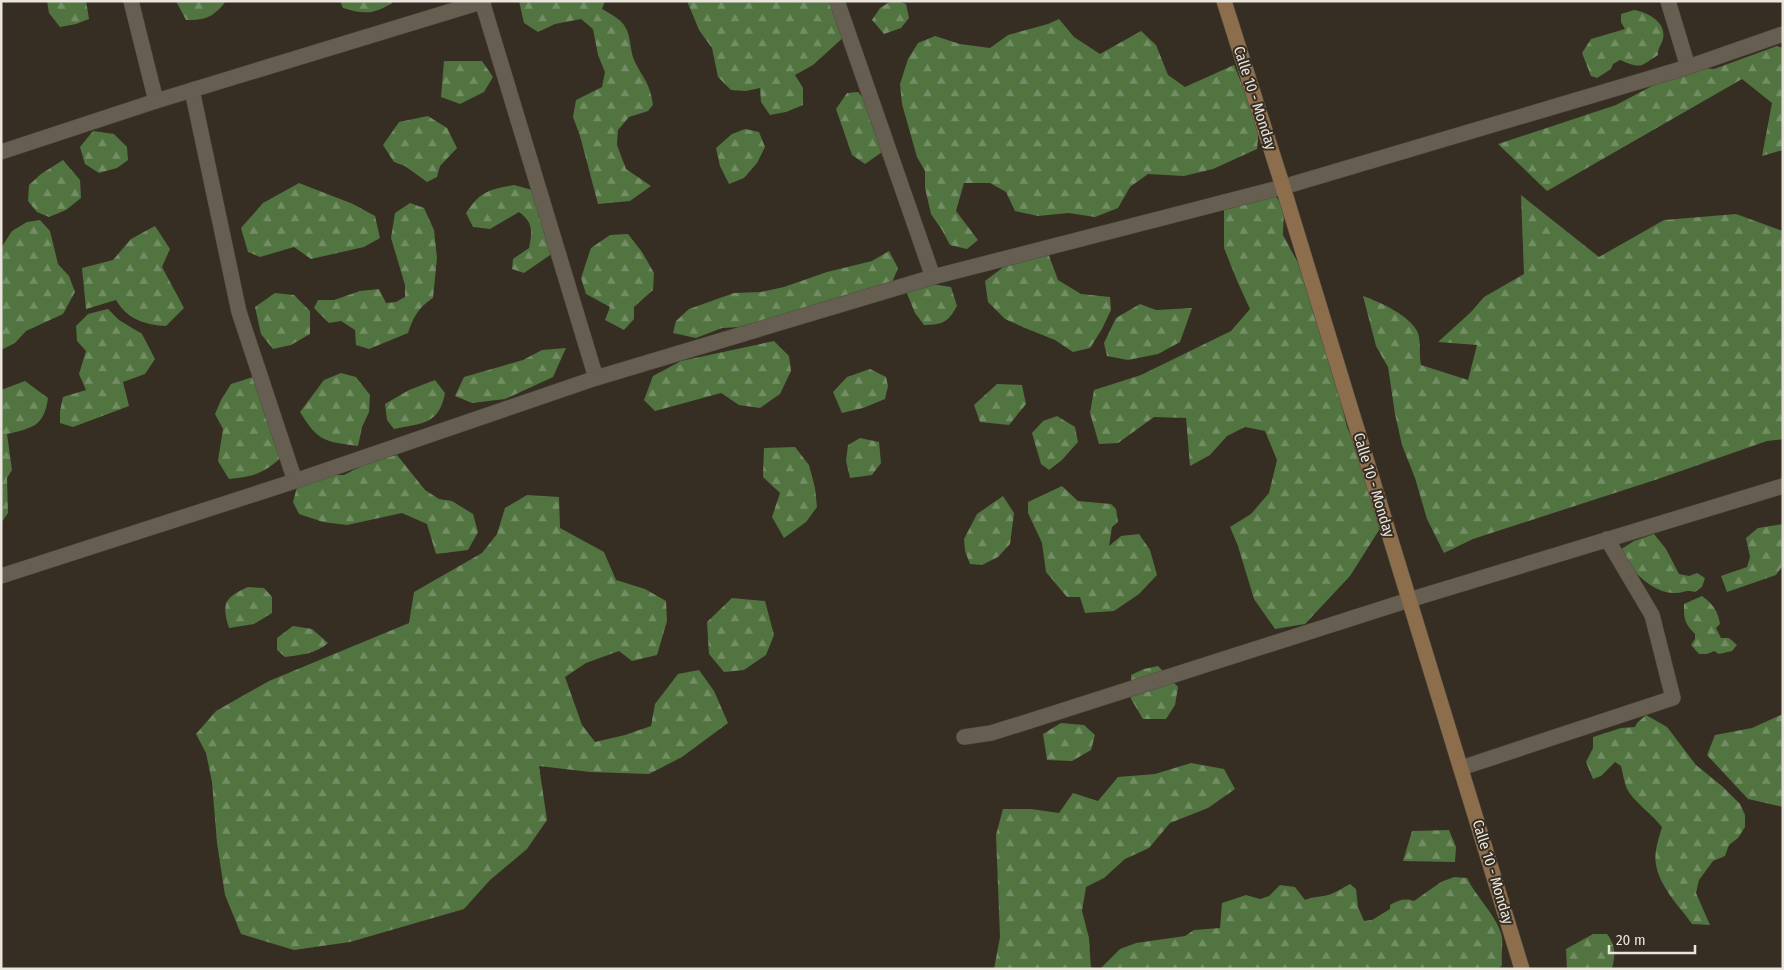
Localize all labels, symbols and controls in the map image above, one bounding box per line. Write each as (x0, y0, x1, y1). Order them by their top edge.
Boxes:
street label: Calle 10 - Monday (1230, 44, 1280, 152)
street label: Calle 10 - Monday (1350, 431, 1398, 540)
street label: Calle 10 - Monday (1469, 818, 1517, 927)
scale bar (1609, 922, 1695, 954)
text: 20 m (1616, 931, 1646, 949)

